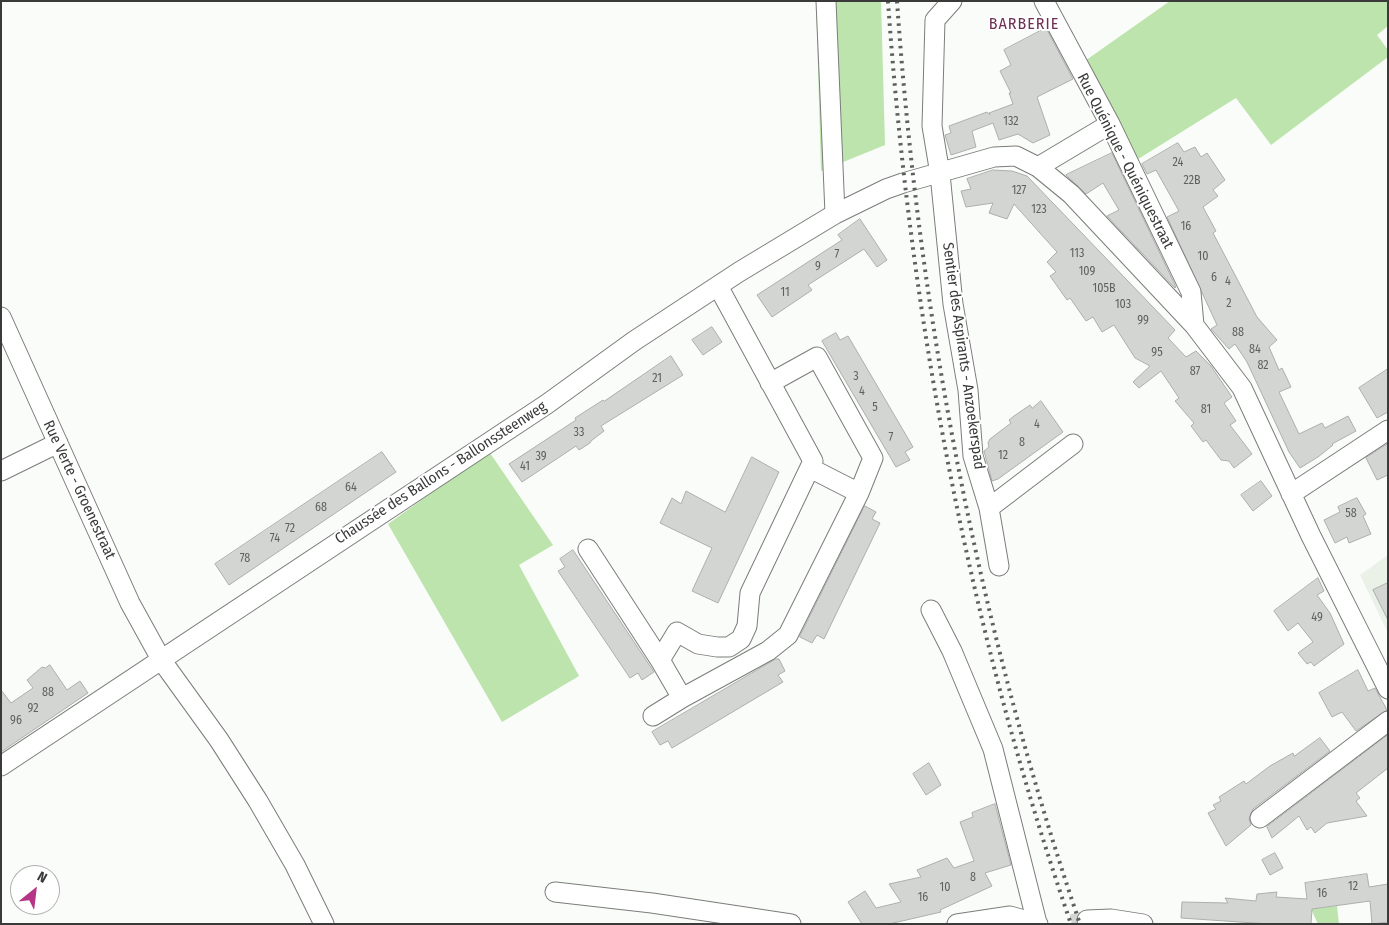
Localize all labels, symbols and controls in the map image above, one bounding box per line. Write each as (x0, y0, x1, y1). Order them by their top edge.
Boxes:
district label: BARBERIE (988, 15, 1060, 35)
street label: Rue Quénique - Quéniquestraat (1073, 70, 1177, 252)
house number: 132 (1003, 115, 1019, 129)
house number: 24 (1173, 156, 1183, 170)
house number: 22B (1183, 174, 1201, 188)
house number: 127 (1012, 184, 1026, 198)
house number: 123 (1031, 203, 1047, 217)
house number: 16 (1181, 220, 1191, 234)
street label: Sentier des Aspirants - Anzoekerspad (938, 241, 988, 471)
house number: 113 (1070, 247, 1084, 261)
house number: 7 (835, 248, 839, 262)
house number: 10 (1198, 250, 1208, 264)
house number: 9 (815, 260, 821, 274)
house number: 109 (1079, 265, 1095, 279)
house number: 6 (1211, 271, 1217, 285)
house number: 4 (1225, 275, 1231, 289)
house number: 105B (1092, 282, 1116, 296)
house number: 11 (780, 286, 790, 300)
house number: 2 (1226, 297, 1232, 311)
house number: 103 (1115, 298, 1131, 312)
house number: 99 (1137, 314, 1149, 328)
house number: 88 (1232, 326, 1244, 340)
house number: 84 (1249, 343, 1261, 357)
house number: 95 (1151, 346, 1163, 360)
house number: 82 (1257, 359, 1269, 373)
house number: 87 (1190, 365, 1200, 379)
house number: 3 (853, 370, 859, 384)
house number: 21 (652, 372, 662, 386)
house number: 4 (859, 385, 865, 399)
street label: Chaussée des Ballons - Ballonssteenweg (332, 398, 550, 548)
house number: 5 (872, 401, 878, 415)
house number: 81 (1201, 403, 1211, 417)
street label: Rue Verte - Groenestraat (39, 418, 119, 562)
house number: 4 (1034, 418, 1040, 432)
house number: 33 (574, 426, 584, 440)
house number: 7 (889, 431, 893, 445)
house number: 8 (1019, 436, 1025, 450)
house number: 12 (998, 449, 1008, 463)
house number: 39 (535, 450, 547, 464)
house number: 41 (520, 460, 530, 474)
house number: 64 (345, 481, 357, 495)
house number: 68 (315, 501, 327, 515)
house number: 58 (1345, 507, 1357, 521)
house number: 72 (285, 522, 295, 536)
house number: 74 (270, 532, 280, 546)
house number: 78 (240, 552, 250, 566)
house number: 49 (1311, 611, 1323, 625)
house number: 88 (42, 686, 54, 700)
house number: 92 (28, 702, 38, 716)
house number: 96 (10, 714, 22, 728)
north arrow (10, 865, 60, 915)
text: N (34, 868, 50, 887)
house number: 8 (970, 871, 976, 885)
house number: 12 (1348, 880, 1358, 894)
house number: 10 (940, 881, 950, 895)
house number: 16 (1317, 887, 1327, 901)
house number: 16 (918, 891, 928, 905)

